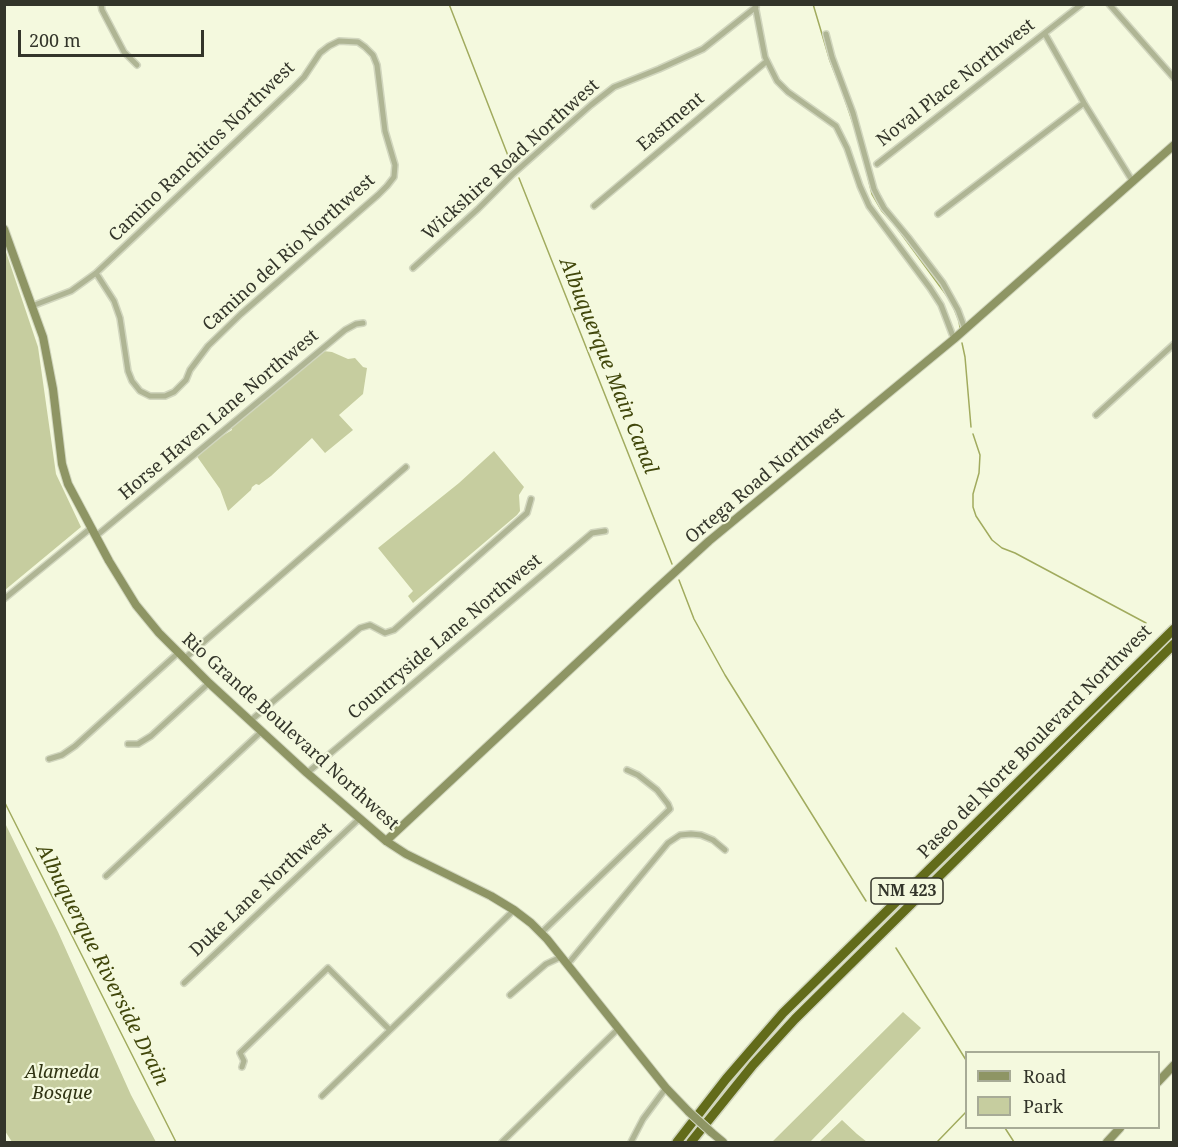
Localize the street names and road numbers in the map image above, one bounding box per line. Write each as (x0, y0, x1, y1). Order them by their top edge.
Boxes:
street label: Noval Place Northwest (873, 15, 1039, 151)
street label: Camino Ranchitos Northwest (105, 57, 299, 247)
street label: Wickshire Road Northwest (418, 75, 604, 245)
street label: Eastment (633, 88, 709, 156)
street label: Camino del Rio Northwest (198, 170, 380, 336)
street label: Horse Haven Lane Northwest (115, 325, 323, 505)
street label: Ortega Road Northwest (681, 403, 849, 549)
street label: Countryside Lane Northwest (344, 550, 546, 724)
street label: Paseo del Norte Boulevard Northwest (914, 621, 1156, 863)
street label: Rio Grande Boulevard Northwest (177, 629, 403, 835)
street label: Duke Lane Northwest (186, 819, 336, 961)
road number: NM 423 (871, 878, 943, 904)

